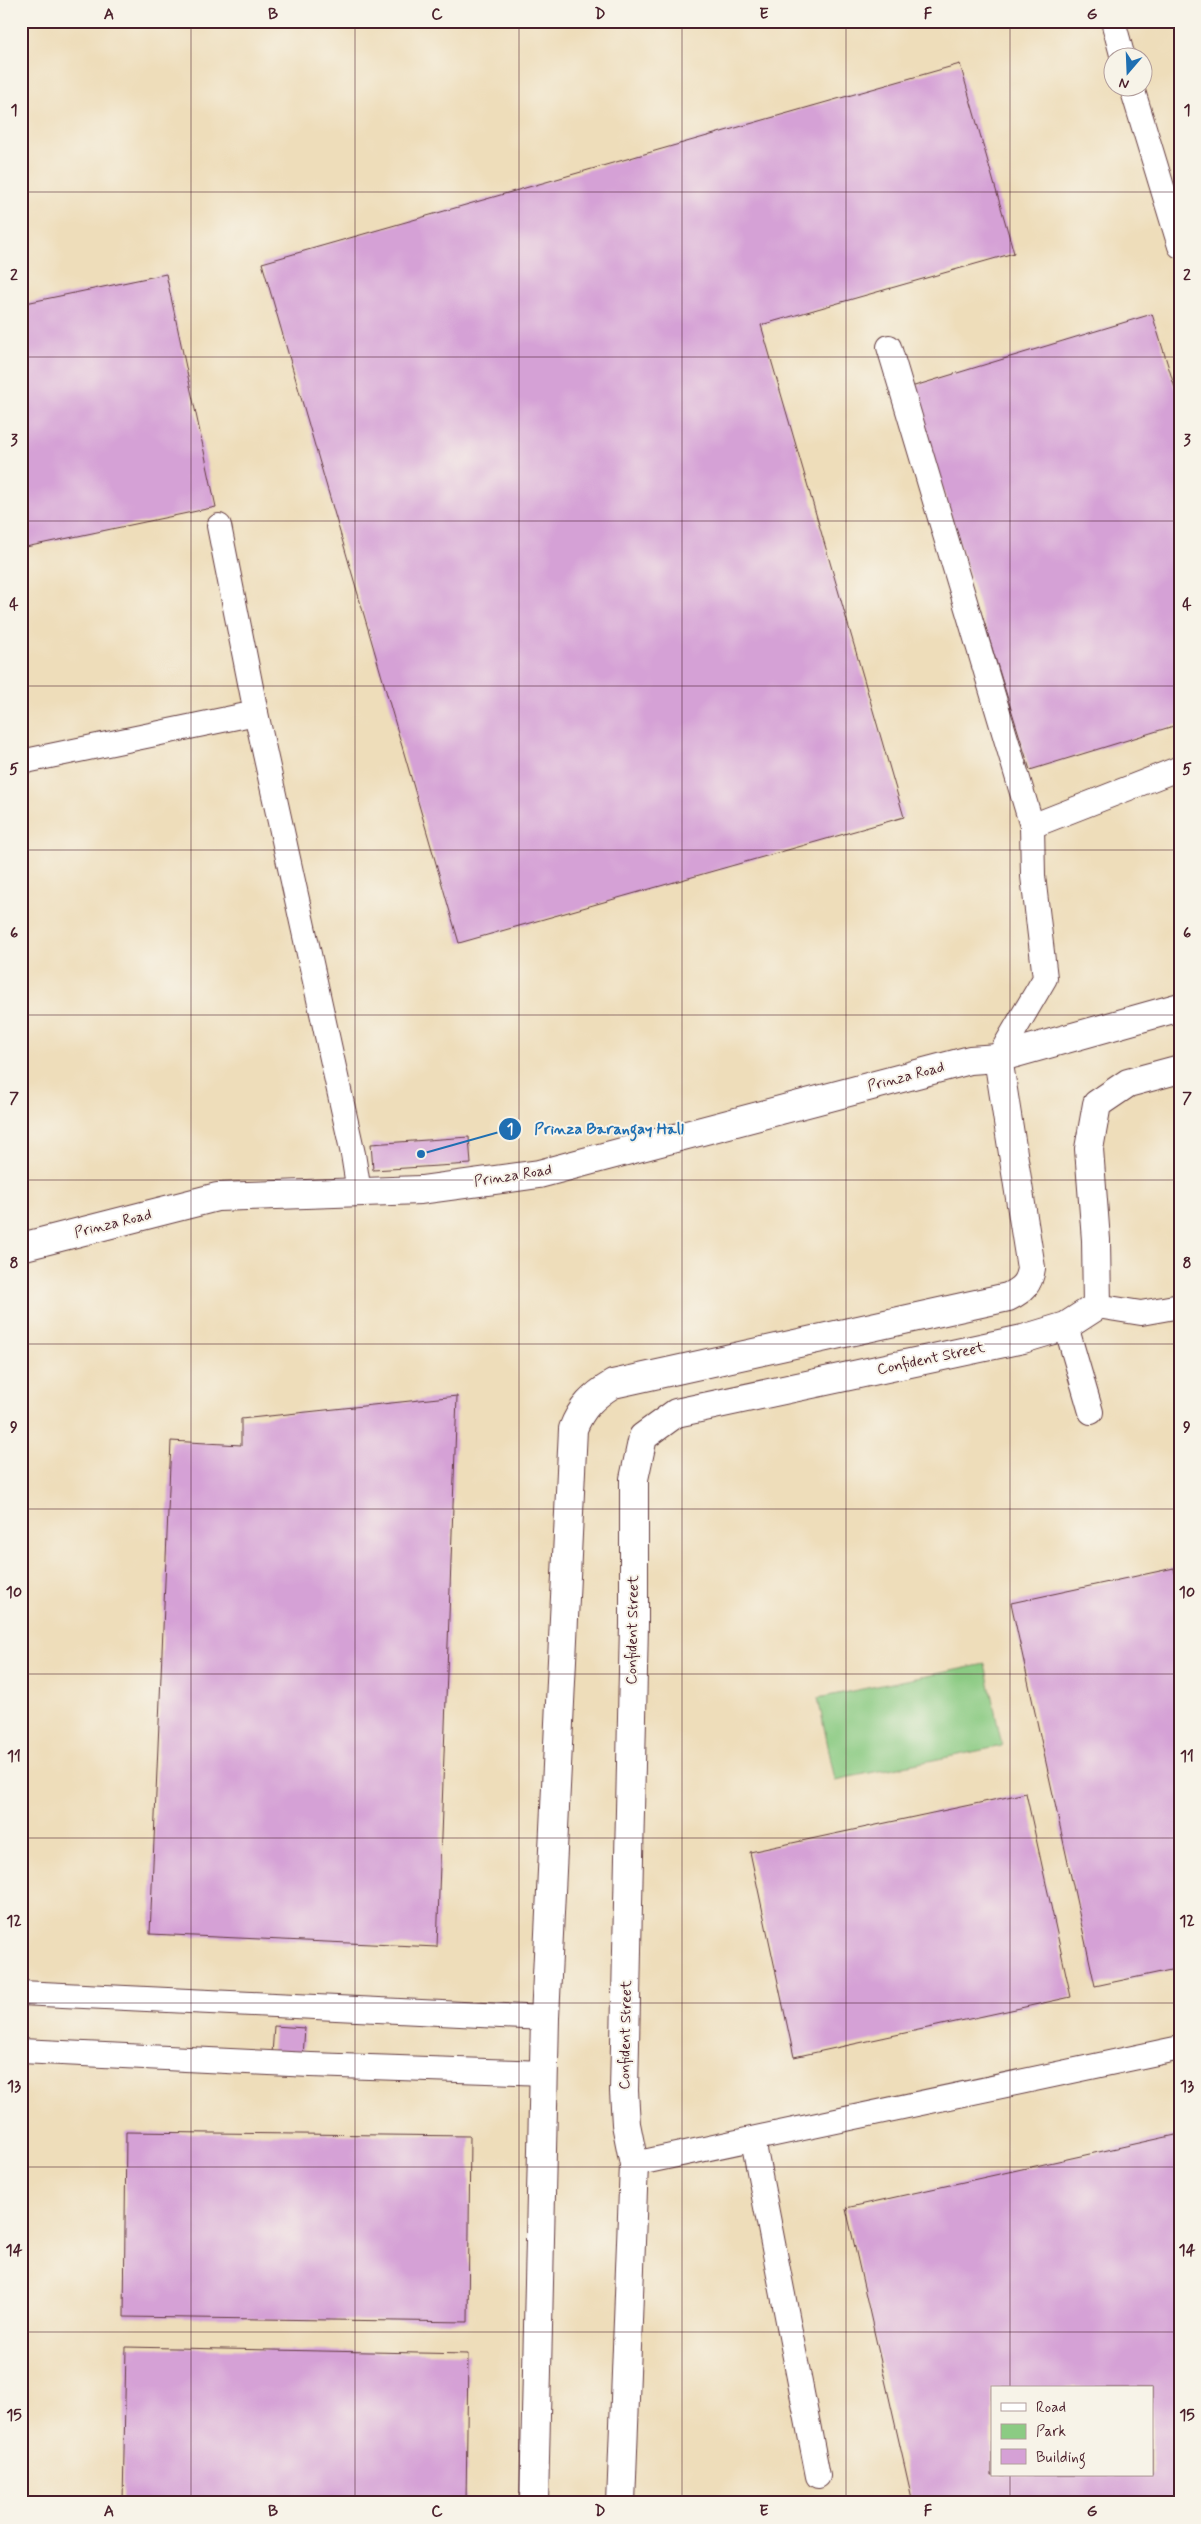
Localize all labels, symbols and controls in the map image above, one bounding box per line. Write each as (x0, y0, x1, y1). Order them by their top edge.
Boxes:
text: A (104, 4, 114, 25)
text: B (268, 4, 278, 25)
text: C (431, 4, 443, 25)
text: D (594, 4, 606, 25)
text: E (759, 4, 769, 25)
text: F (924, 4, 933, 25)
text: G (1087, 4, 1098, 25)
north arrow (1104, 48, 1154, 98)
text: N (1117, 73, 1131, 93)
text: 1 (10, 100, 18, 121)
text: 1 (1183, 100, 1191, 121)
text: 2 (10, 265, 18, 286)
text: 2 (1183, 265, 1191, 286)
text: 3 (10, 430, 18, 451)
text: 3 (1183, 430, 1191, 451)
text: 4 (9, 594, 19, 615)
text: 4 (1182, 594, 1192, 615)
text: 5 (9, 759, 19, 780)
text: 5 (1182, 759, 1192, 780)
text: 6 (10, 923, 18, 944)
text: 6 (1183, 923, 1191, 944)
street label: Prinza Road (865, 1057, 947, 1097)
text: 7 (9, 1088, 19, 1109)
text: 7 (1182, 1088, 1192, 1109)
callout: Prinza Barangay Hall (498, 1113, 695, 1144)
text: Prinza Barangay Hall (534, 1119, 684, 1142)
text: 1 (507, 1120, 513, 1140)
street label: Prinza Road (472, 1160, 554, 1192)
street label: Prinza Road (72, 1205, 154, 1243)
text: 8 (9, 1253, 19, 1274)
text: 8 (1182, 1253, 1192, 1274)
street label: Confident Street (875, 1338, 987, 1380)
text: 9 (10, 1417, 18, 1438)
text: 9 (1183, 1417, 1191, 1438)
street label: Confident Street (622, 1575, 644, 1685)
text: 10 (6, 1582, 22, 1603)
text: 10 (1179, 1582, 1195, 1603)
text: 11 (7, 1746, 21, 1767)
text: 11 (1180, 1746, 1194, 1767)
text: 12 (6, 1911, 22, 1932)
text: 12 (1179, 1911, 1195, 1932)
street label: Confident Street (615, 1980, 637, 2090)
text: 13 (7, 2076, 21, 2097)
text: 13 (1180, 2076, 1194, 2097)
text: 14 (6, 2240, 23, 2261)
text: 14 (1179, 2240, 1196, 2261)
legend (991, 2386, 1154, 2476)
text: Road (1036, 2398, 1066, 2418)
text: 15 (6, 2405, 22, 2426)
text: 15 (1179, 2405, 1195, 2426)
text: Park (1036, 2422, 1066, 2442)
text: Building (1036, 2448, 1086, 2469)
text: A (104, 2501, 114, 2522)
text: B (268, 2501, 278, 2522)
text: C (431, 2501, 443, 2522)
text: D (594, 2501, 606, 2522)
text: E (759, 2501, 769, 2522)
text: F (924, 2501, 933, 2522)
text: G (1087, 2501, 1098, 2522)

